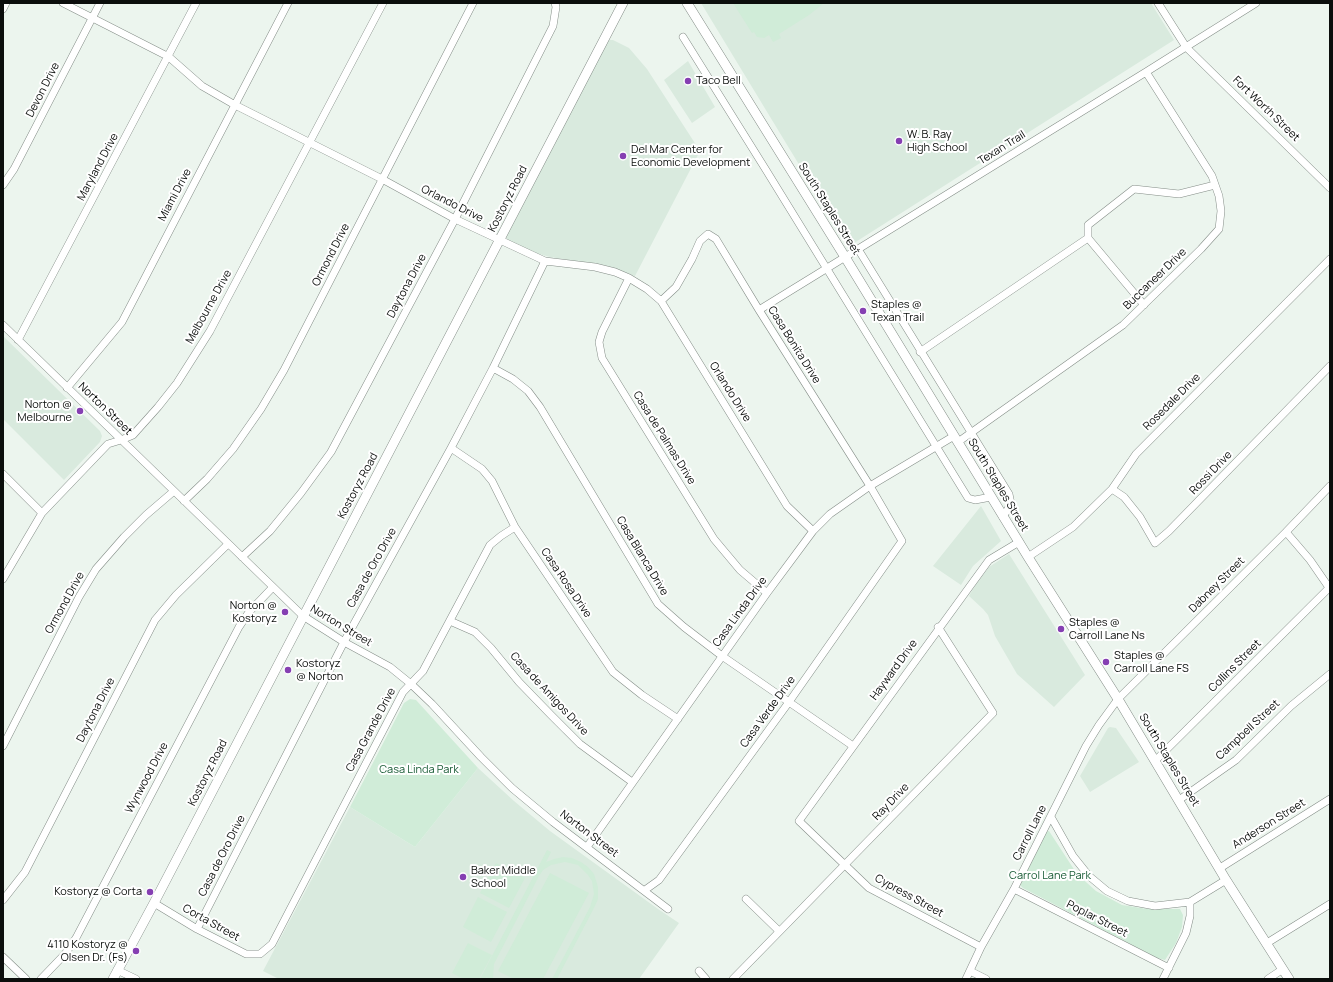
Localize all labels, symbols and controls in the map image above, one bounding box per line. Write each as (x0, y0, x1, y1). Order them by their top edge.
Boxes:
street label: Devon Drive (24, 60, 62, 120)
place label: Taco Bell (696, 74, 741, 88)
street label: Fort Worth Street (1230, 74, 1302, 144)
marker: Taco Bell (683, 76, 693, 86)
place label: W. B. Ray High School (907, 128, 967, 154)
street label: Texan Trail (976, 128, 1028, 168)
street label: Maryland Drive (75, 131, 121, 203)
marker: W. B. Ray High School (894, 136, 904, 146)
place label: Del Mar Center for Economic Development (631, 143, 750, 169)
marker: Del Mar Center for Economic Development (618, 151, 628, 161)
street label: South Staples Street (795, 161, 863, 257)
street label: Kostoryz Road (486, 164, 530, 234)
street label: Miami Drive (156, 166, 194, 224)
street label: Orlando Drive (419, 183, 485, 225)
street label: Ormond Drive (310, 221, 352, 289)
street label: Buccaneer Drive (1121, 246, 1189, 312)
street label: Daytona Drive (385, 252, 429, 320)
street label: Melbourne Drive (183, 268, 235, 346)
place label: Staples @ Texan Trail (871, 298, 924, 324)
street label: Casa Bonita Drive (765, 304, 823, 386)
marker: Staples @ Texan Trail (858, 306, 868, 316)
street label: Orlando Drive (706, 360, 754, 424)
street label: Rosedale Drive (1141, 371, 1203, 433)
street label: Norton Street (75, 380, 135, 438)
street label: Casa de Palmas Drive (630, 389, 698, 487)
place label: Norton @ Melbourne (17, 398, 72, 424)
marker: Norton @ Melbourne (75, 406, 85, 416)
street label: South Staples Street (965, 436, 1031, 534)
street label: Rossi Drive (1187, 448, 1235, 498)
street label: Kostoryz Road (335, 451, 381, 521)
street label: Casa Blanca Drive (613, 514, 671, 598)
street label: Casa de Oro Drive (345, 526, 399, 610)
street label: Casa Rosa Drive (538, 546, 594, 620)
street label: Dabney Street (1186, 554, 1248, 616)
street label: Ormond Drive (43, 570, 87, 636)
street label: Casa Linda Drive (710, 574, 770, 650)
place label: Norton @ Kostoryz (230, 599, 277, 625)
street label: Norton Street (308, 602, 374, 650)
marker: Norton @ Kostoryz (280, 607, 290, 617)
place label: Staples @ Carroll Lane Ns (1069, 616, 1145, 642)
marker: Staples @ Carroll Lane Ns (1056, 624, 1066, 634)
street label: Hayward Drive (868, 637, 920, 703)
street label: Collins Street (1206, 637, 1264, 695)
place label: Staples @ Carroll Lane FS (1114, 649, 1189, 675)
street label: Casa de Amigos Drive (507, 650, 591, 738)
place label: Kostoryz @ Norton (296, 657, 343, 683)
marker: Staples @ Carroll Lane FS (1101, 657, 1111, 667)
marker: Kostoryz @ Norton (283, 665, 293, 675)
street label: Casa Verde Drive (738, 674, 798, 750)
street label: Daytona Drive (74, 676, 118, 744)
street label: Casa Grande Drive (343, 686, 399, 774)
street label: Campbell Street (1213, 697, 1283, 763)
street label: South Staples Street (1136, 711, 1202, 809)
street label: Kostoryz Road (186, 738, 230, 808)
street label: Wynwood Drive (123, 740, 171, 816)
park label: Casa Linda Park (379, 763, 459, 777)
street label: Ray Drive (870, 781, 912, 823)
street label: Anderson Street (1230, 796, 1308, 852)
street label: Carroll Lane (1010, 803, 1050, 863)
street label: Norton Street (557, 808, 621, 860)
street label: Casa de Oro Drive (196, 813, 248, 899)
place label: Baker Middle School (471, 864, 536, 890)
park label: Carrol Lane Park (1009, 869, 1091, 883)
marker: Baker Middle School (458, 872, 468, 882)
street label: Cypress Street (872, 872, 946, 920)
place label: Kostoryz @ Corta (54, 885, 142, 899)
marker: Kostoryz @ Corta (145, 887, 155, 897)
street label: Poplar Street (1064, 898, 1130, 940)
street label: Corta Street (180, 902, 242, 944)
place label: 4110 Kostoryz @ Olsen Dr. (Fs) (47, 938, 128, 964)
marker: 4110 Kostoryz @ Olsen Dr. (Fs) (131, 946, 141, 956)

